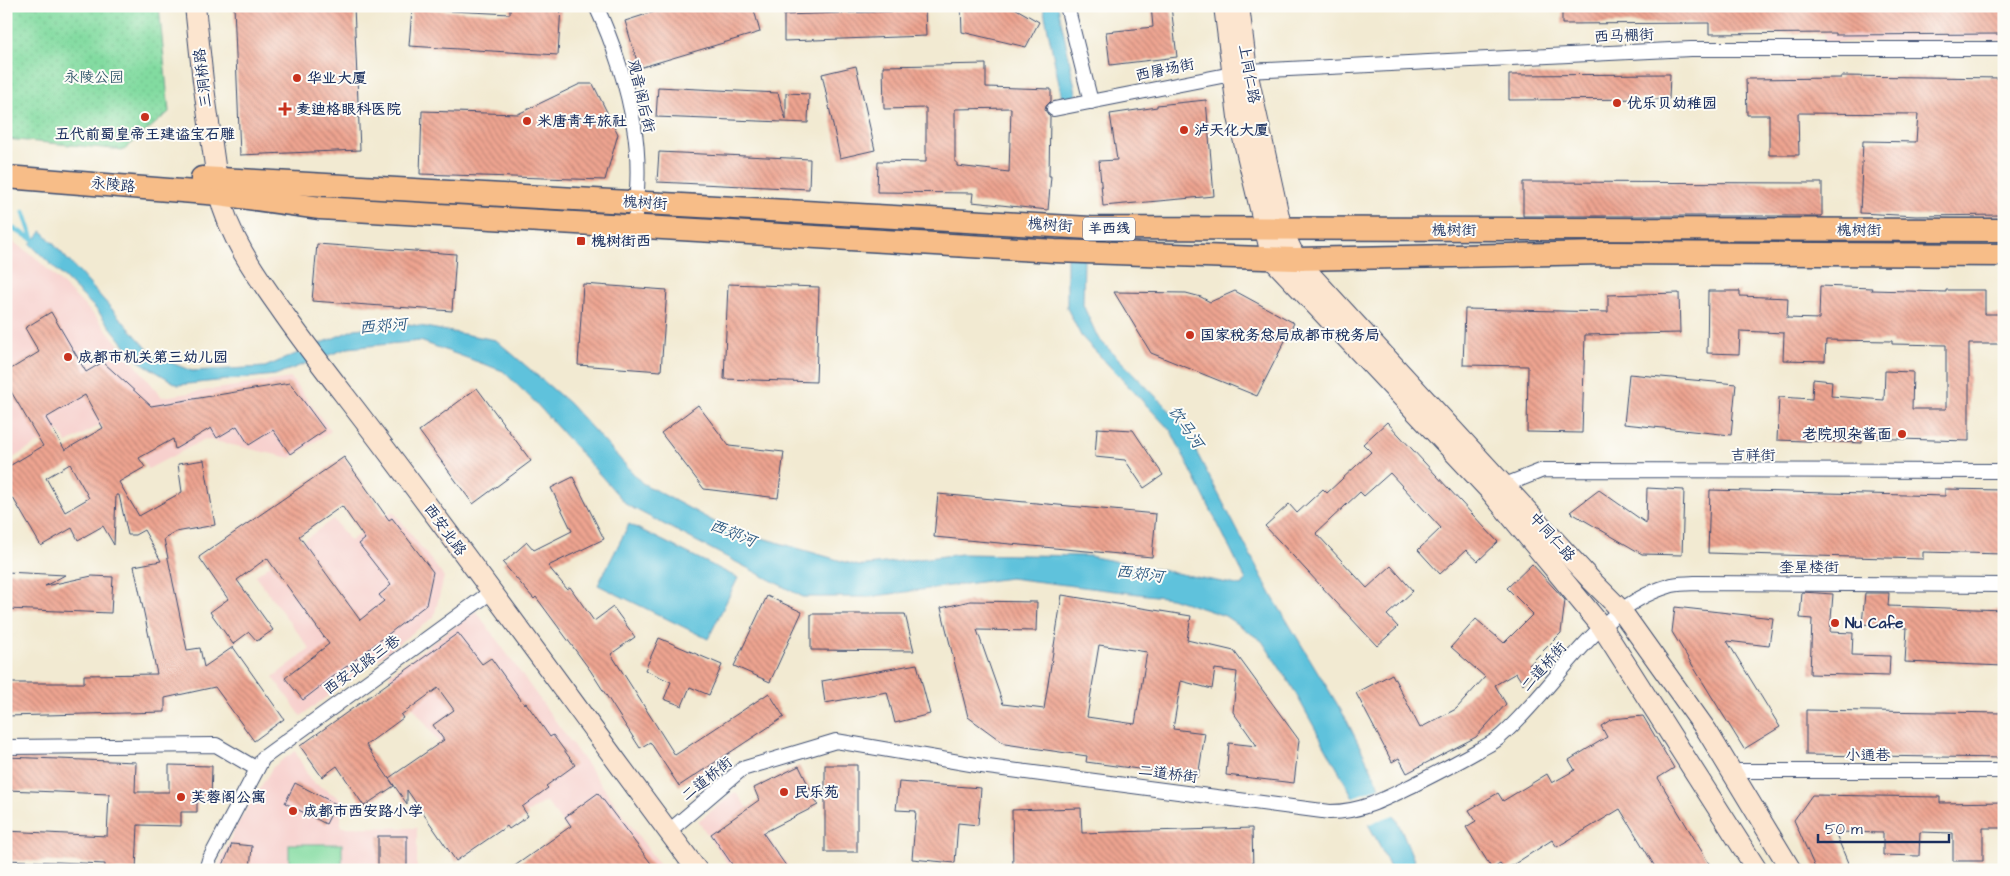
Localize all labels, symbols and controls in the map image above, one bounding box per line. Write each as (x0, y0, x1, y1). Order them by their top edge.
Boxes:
street label: 西马棚街 (1593, 24, 1655, 48)
street label: 上同仁路 (1233, 43, 1265, 105)
street label: 三洞桥路 (189, 47, 217, 109)
street label: 西屠场街 (1133, 53, 1197, 87)
street label: 观音阁后街 (622, 57, 660, 135)
park label: 永陵公园 (64, 67, 124, 88)
place label: 华业大厦 (307, 68, 367, 89)
marker: 华业大厦 (291, 72, 303, 84)
place label: 优乐贝幼稚园 (1627, 93, 1717, 114)
marker: 优乐贝幼稚园 (1611, 97, 1623, 109)
place label: 麦迪格眼科医院 (296, 99, 401, 120)
marker: 麦迪格眼科医院 (278, 102, 292, 116)
marker: 五代前蜀皇帝王建谥宝石雕 (139, 111, 151, 123)
place label: 米唐青年旅社 (537, 111, 627, 132)
marker: 米唐青年旅社 (521, 115, 533, 127)
place label: 泸天化大厦 (1194, 120, 1269, 141)
place label: 五代前蜀皇帝王建谥宝石雕 (55, 124, 235, 145)
marker: 泸天化大厦 (1178, 124, 1190, 136)
street label: 永陵路 (90, 173, 136, 197)
street label: 槐树街 (622, 191, 668, 215)
street label: 槐树街 (1027, 213, 1073, 237)
road number: 羊西线 (1083, 218, 1135, 240)
street label: 槐树街 (1431, 220, 1477, 241)
street label: 槐树街 (1836, 220, 1882, 241)
place label: 槐树街西 (591, 231, 651, 252)
marker: 槐树街西 (575, 235, 587, 247)
water label: 西郊河 (358, 313, 411, 339)
place label: 国家税务总局成都市税务局 (1200, 325, 1380, 346)
marker: 国家税务总局成都市税务局 (1184, 329, 1196, 341)
place label: 成都市机关第三幼儿园 (78, 347, 228, 368)
marker: 成都市机关第三幼儿园 (62, 351, 74, 363)
water label: 饮马河 (1163, 401, 1210, 455)
place label: 老院坝杂酱面 (1802, 424, 1892, 445)
marker: 老院坝杂酱面 (1896, 428, 1908, 440)
street label: 吉祥街 (1730, 445, 1776, 466)
street label: 西安北路 (419, 500, 471, 560)
street label: 中同仁路 (1524, 508, 1580, 566)
water label: 西郊河 (707, 514, 762, 553)
street label: 奎星楼街 (1779, 557, 1839, 578)
water label: 西郊河 (1115, 560, 1168, 588)
place label: Nu Cafe (1845, 613, 1903, 634)
marker: Nu Cafe (1829, 617, 1841, 629)
street label: 西安北路三巷 (319, 630, 405, 700)
street label: 二道桥街 (1516, 637, 1572, 697)
street label: 小通巷 (1845, 745, 1891, 766)
street label: 二道桥街 (677, 752, 737, 806)
street label: 二道桥街 (1137, 760, 1199, 788)
place label: 民乐苑 (794, 782, 839, 803)
marker: 民乐苑 (778, 786, 790, 798)
place label: 芙蓉阁公寓 (191, 787, 266, 808)
marker: 芙蓉阁公寓 (175, 791, 187, 803)
place label: 成都市西安路小学 (303, 801, 423, 822)
marker: 成都市西安路小学 (287, 805, 299, 817)
scale bar (1818, 811, 1949, 843)
text: 50 m (1825, 819, 1863, 840)

